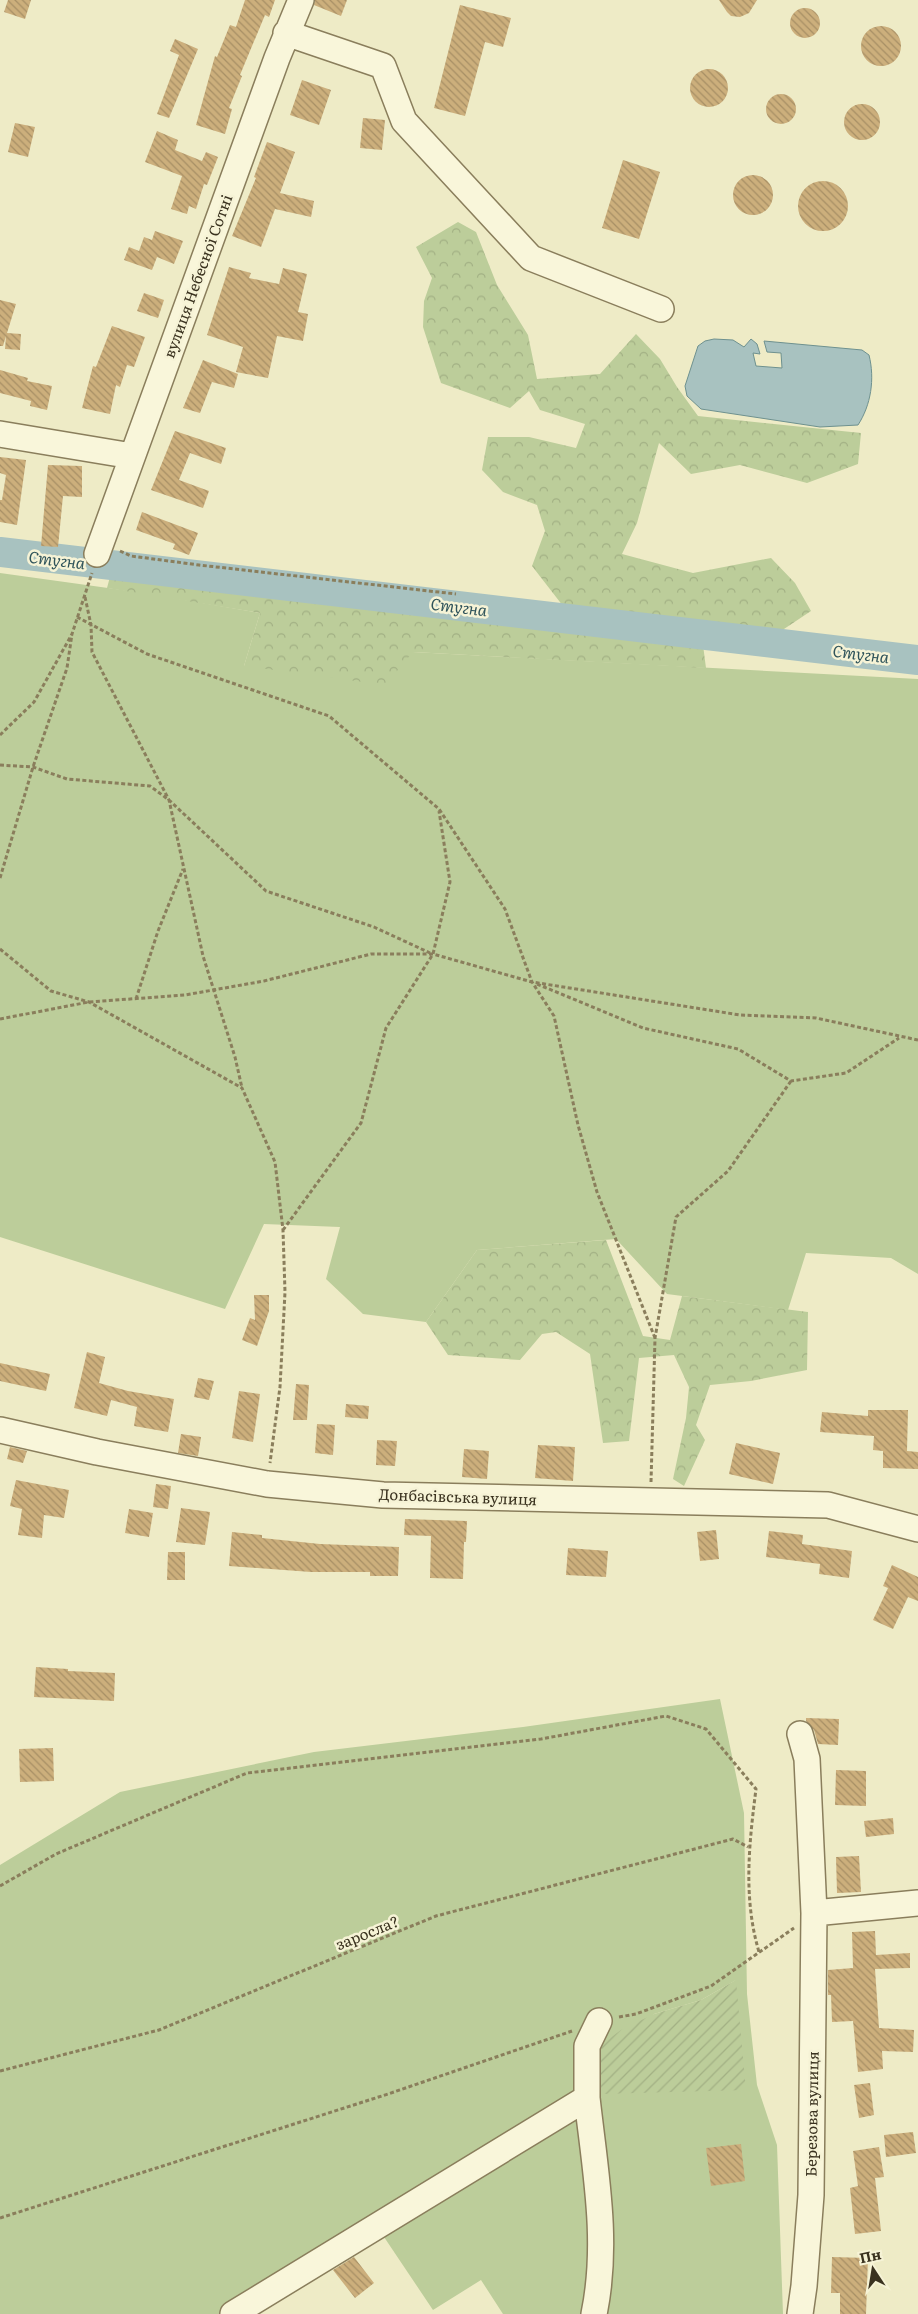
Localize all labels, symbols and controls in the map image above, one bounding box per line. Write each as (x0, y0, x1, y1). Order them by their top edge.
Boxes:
street label: вулиця Небесної Сотні (157, 191, 237, 361)
water label: Стугна (27, 544, 88, 574)
water label: Стугна (429, 591, 490, 621)
water label: Стугна (831, 638, 892, 668)
street label: Донбасівська вулиця (378, 1482, 538, 1510)
street label: заросла? (332, 1909, 402, 1955)
street label: Березова вулиця (798, 2051, 824, 2177)
text: Пн (857, 2243, 883, 2267)
north arrow (848, 2244, 898, 2294)

